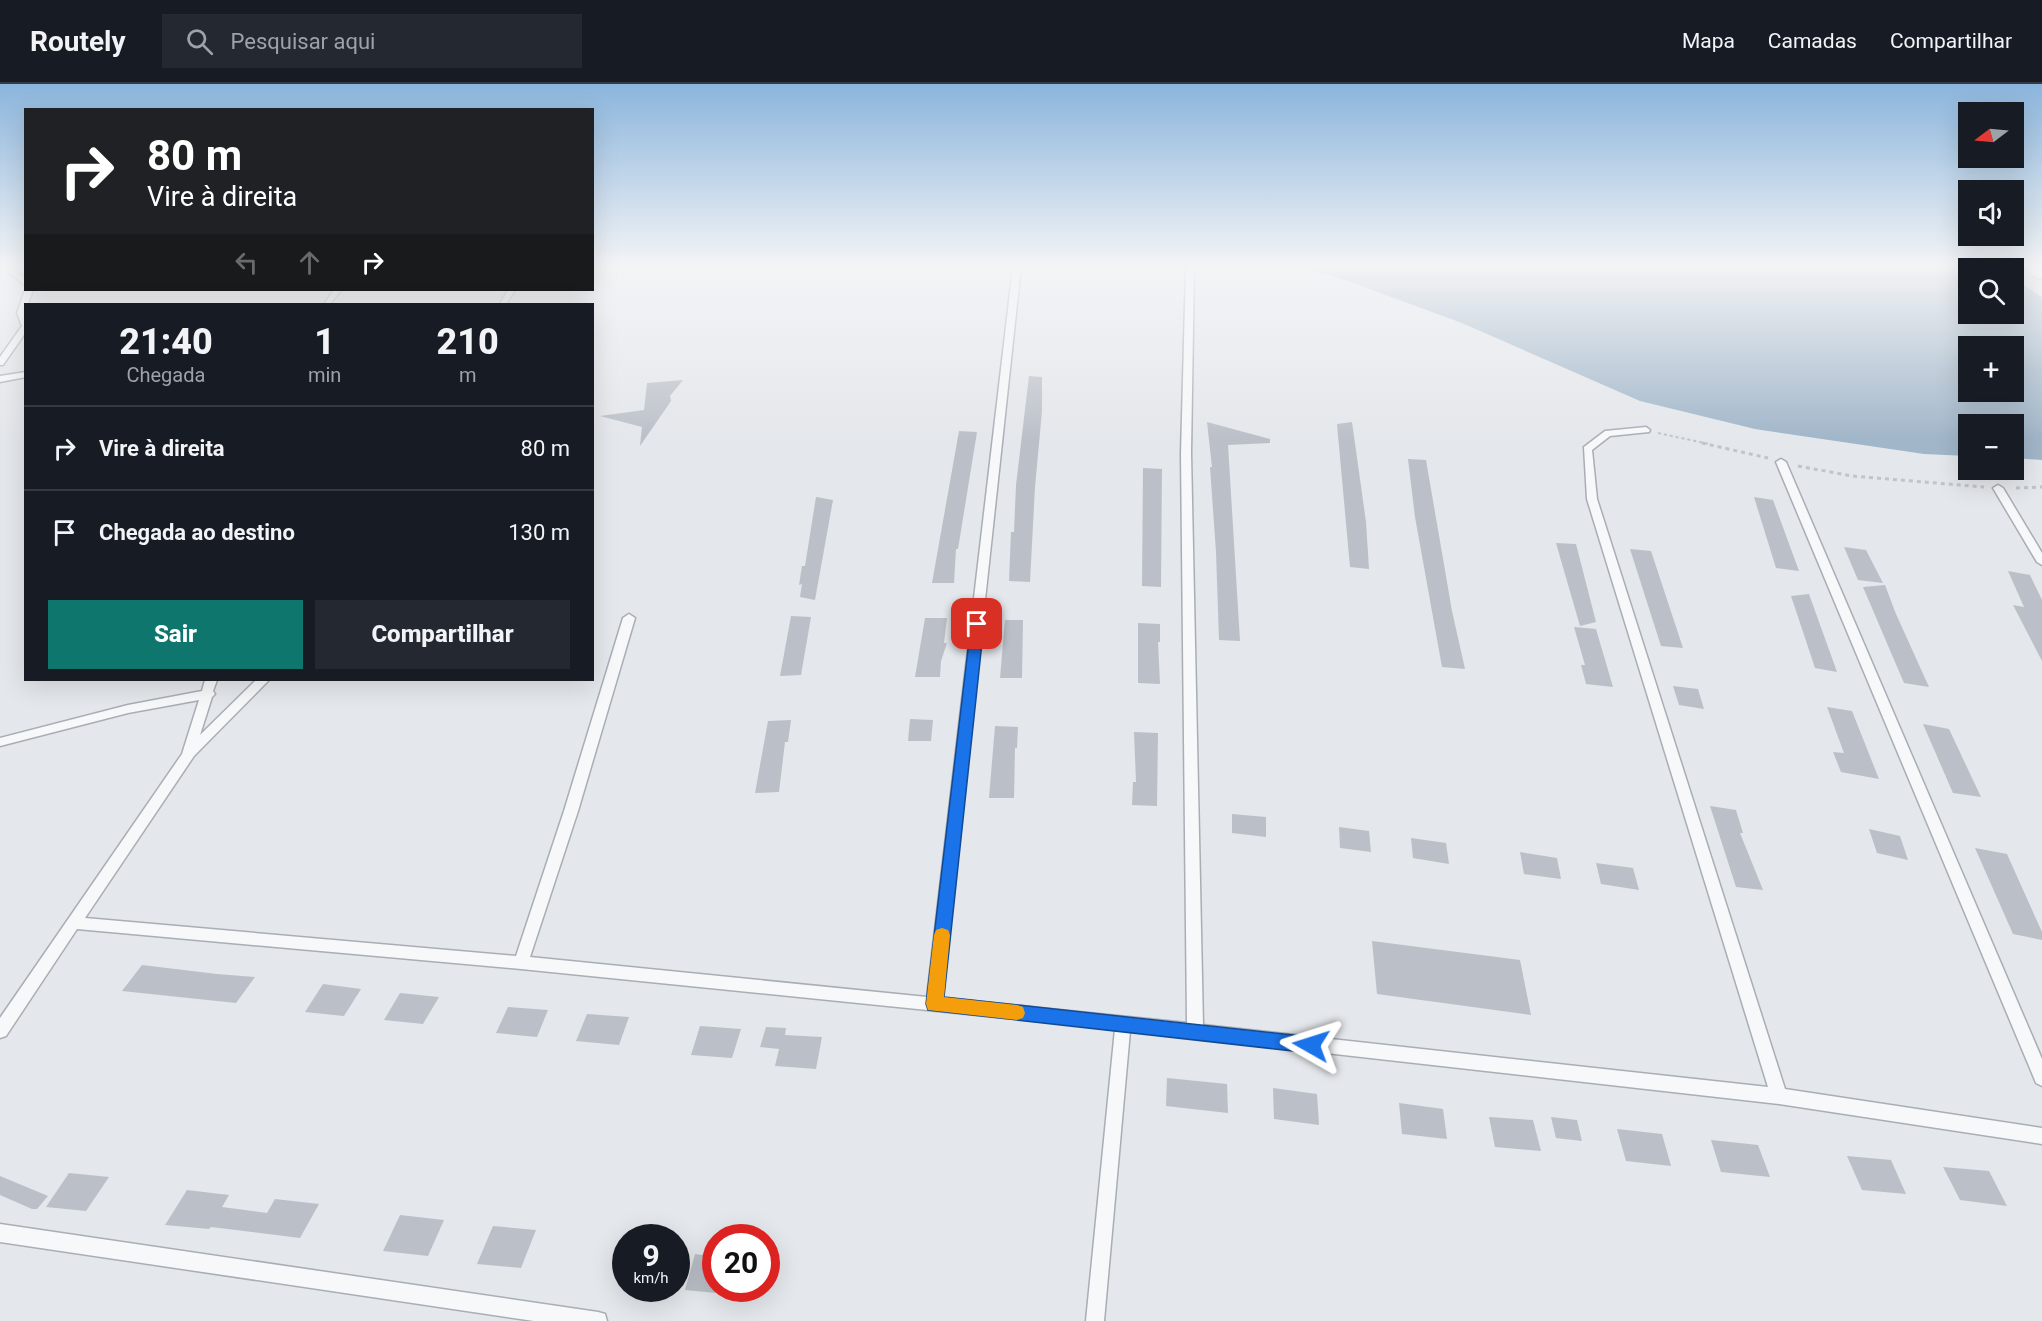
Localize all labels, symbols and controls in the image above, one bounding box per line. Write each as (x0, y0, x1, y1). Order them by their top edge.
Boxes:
search box (162, 14, 582, 68)
text: Routely (30, 25, 126, 58)
icon: search (183, 25, 216, 58)
text: Pesquisar aqui (231, 29, 375, 54)
text: Mapa (1682, 29, 1735, 53)
text: Camadas (1768, 29, 1857, 53)
text: Compartilhar (1890, 29, 2012, 53)
north arrow (1958, 102, 2024, 168)
map controls (1958, 102, 2024, 480)
text: 80 m (147, 131, 242, 180)
icon: right (48, 132, 126, 210)
button: sound (1958, 180, 2024, 246)
text: Vire à direita (147, 181, 297, 213)
icon: left (230, 246, 263, 279)
icon: ahead (293, 246, 326, 279)
icon: right (356, 246, 389, 279)
button: search (1958, 258, 2024, 324)
text: 21:40 (119, 321, 213, 363)
text: 1 (314, 321, 335, 363)
text: 210 (437, 321, 499, 363)
button: + (1958, 336, 2024, 402)
text: Chegada (126, 363, 205, 387)
text: min (308, 363, 341, 387)
text: m (459, 363, 476, 387)
button: − (1958, 414, 2024, 480)
icon: right (48, 432, 81, 465)
text: Vire à direita (99, 436, 225, 461)
text: 80 m (521, 436, 570, 461)
icon: arrive (48, 516, 81, 549)
text: Chegada ao destino (99, 520, 295, 545)
text: 130 m (508, 520, 570, 545)
pin (951, 598, 1002, 649)
button: Sair (48, 600, 303, 669)
button: Compartilhar (315, 600, 570, 669)
icon: arrive (960, 607, 993, 640)
position arrow (1279, 1013, 1343, 1077)
speed limit sign: 20 (702, 1224, 780, 1302)
text: 9 (642, 1238, 660, 1273)
text: km/h (633, 1269, 669, 1287)

